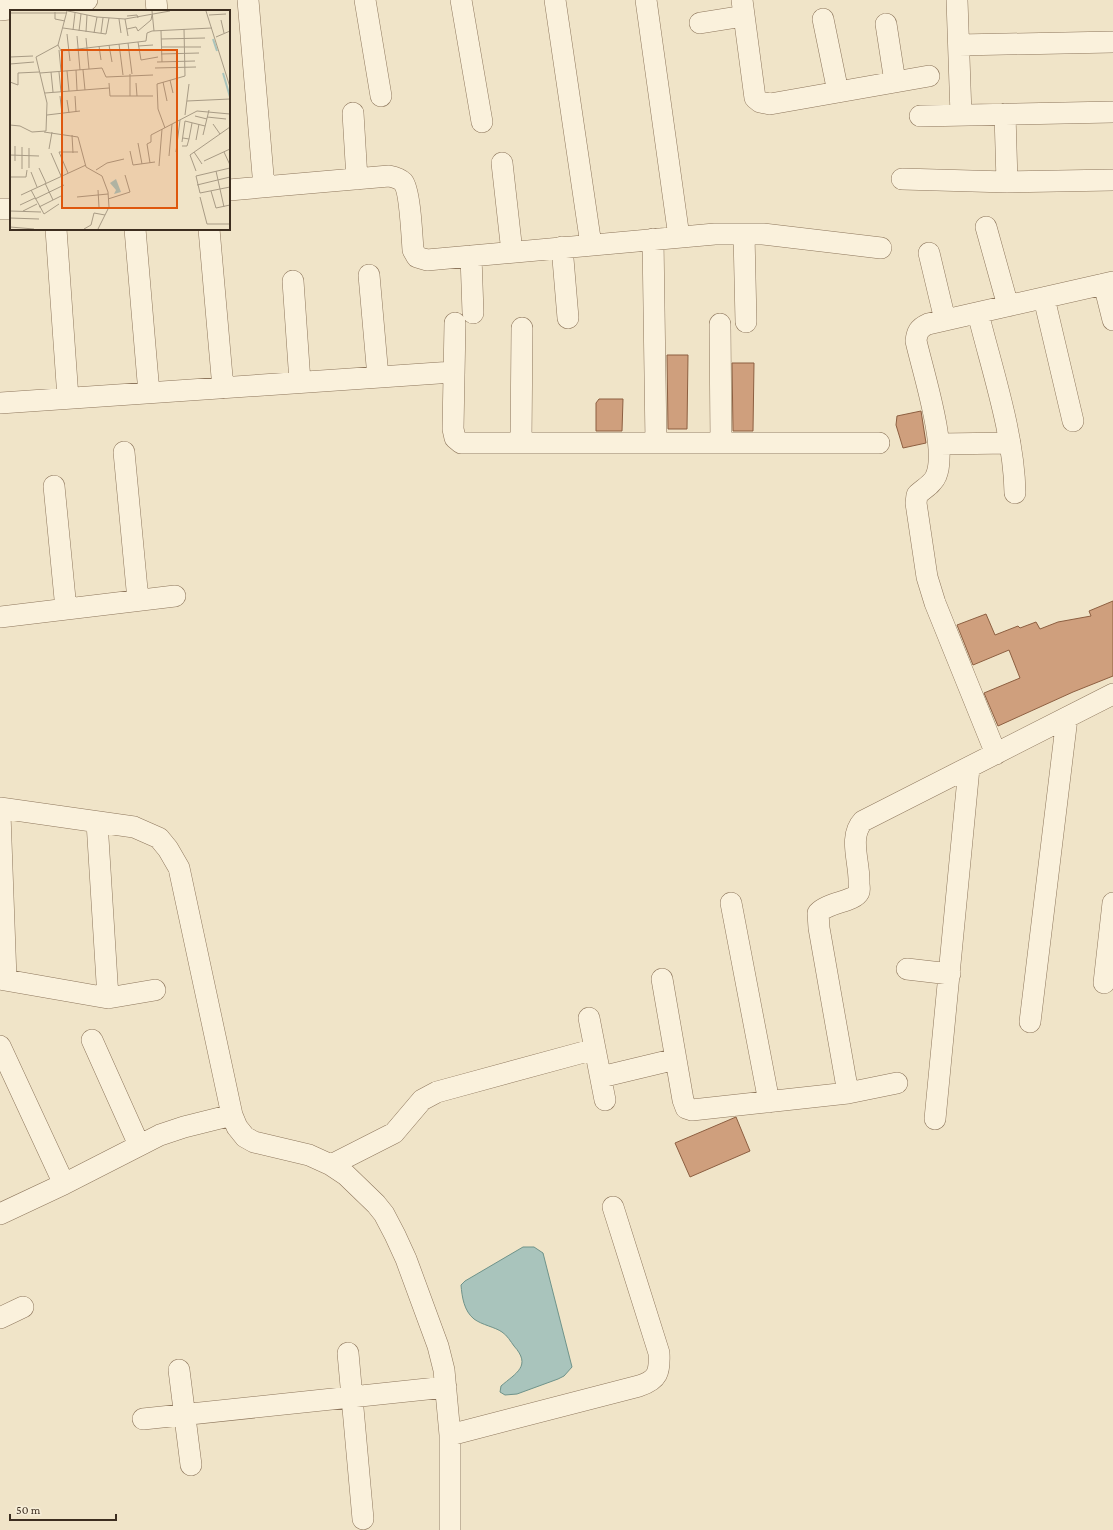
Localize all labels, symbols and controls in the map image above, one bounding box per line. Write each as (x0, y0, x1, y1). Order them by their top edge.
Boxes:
inset map (10, 10, 230, 230)
scale bar (10, 1496, 116, 1522)
text: 50 m (16, 1503, 41, 1517)

